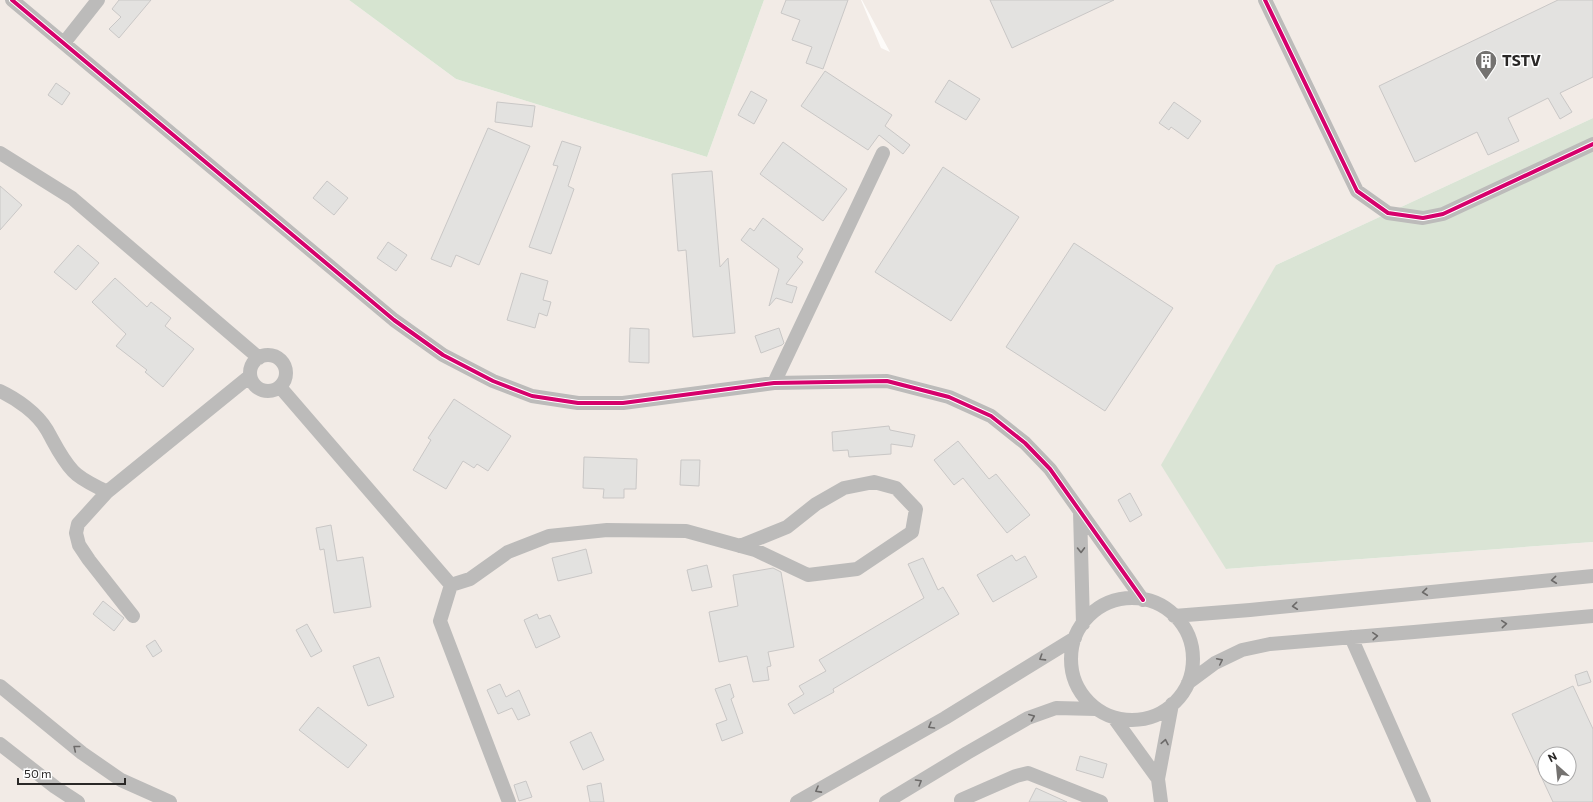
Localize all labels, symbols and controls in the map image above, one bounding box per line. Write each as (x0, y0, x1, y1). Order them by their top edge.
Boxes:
building icon: TSTV (1473, 48, 1499, 81)
place label: TSTV (1502, 51, 1541, 69)
one-way arrow (1077, 547, 1085, 553)
one-way arrow (1551, 575, 1557, 584)
one-way arrow (1422, 588, 1428, 597)
one-way arrow (1292, 601, 1299, 610)
one-way arrow (1501, 620, 1507, 629)
one-way arrow (1372, 631, 1378, 640)
one-way arrow (1039, 654, 1046, 661)
one-way arrow (1216, 658, 1223, 666)
one-way arrow (1027, 714, 1035, 722)
one-way arrow (928, 722, 935, 729)
one-way arrow (1161, 739, 1169, 745)
one-way arrow (73, 745, 80, 752)
north arrow (1537, 746, 1577, 786)
text: N (1546, 749, 1559, 764)
scale bar (18, 760, 125, 786)
text: 50 m (24, 766, 52, 780)
one-way arrow (915, 779, 922, 786)
one-way arrow (815, 786, 822, 793)

